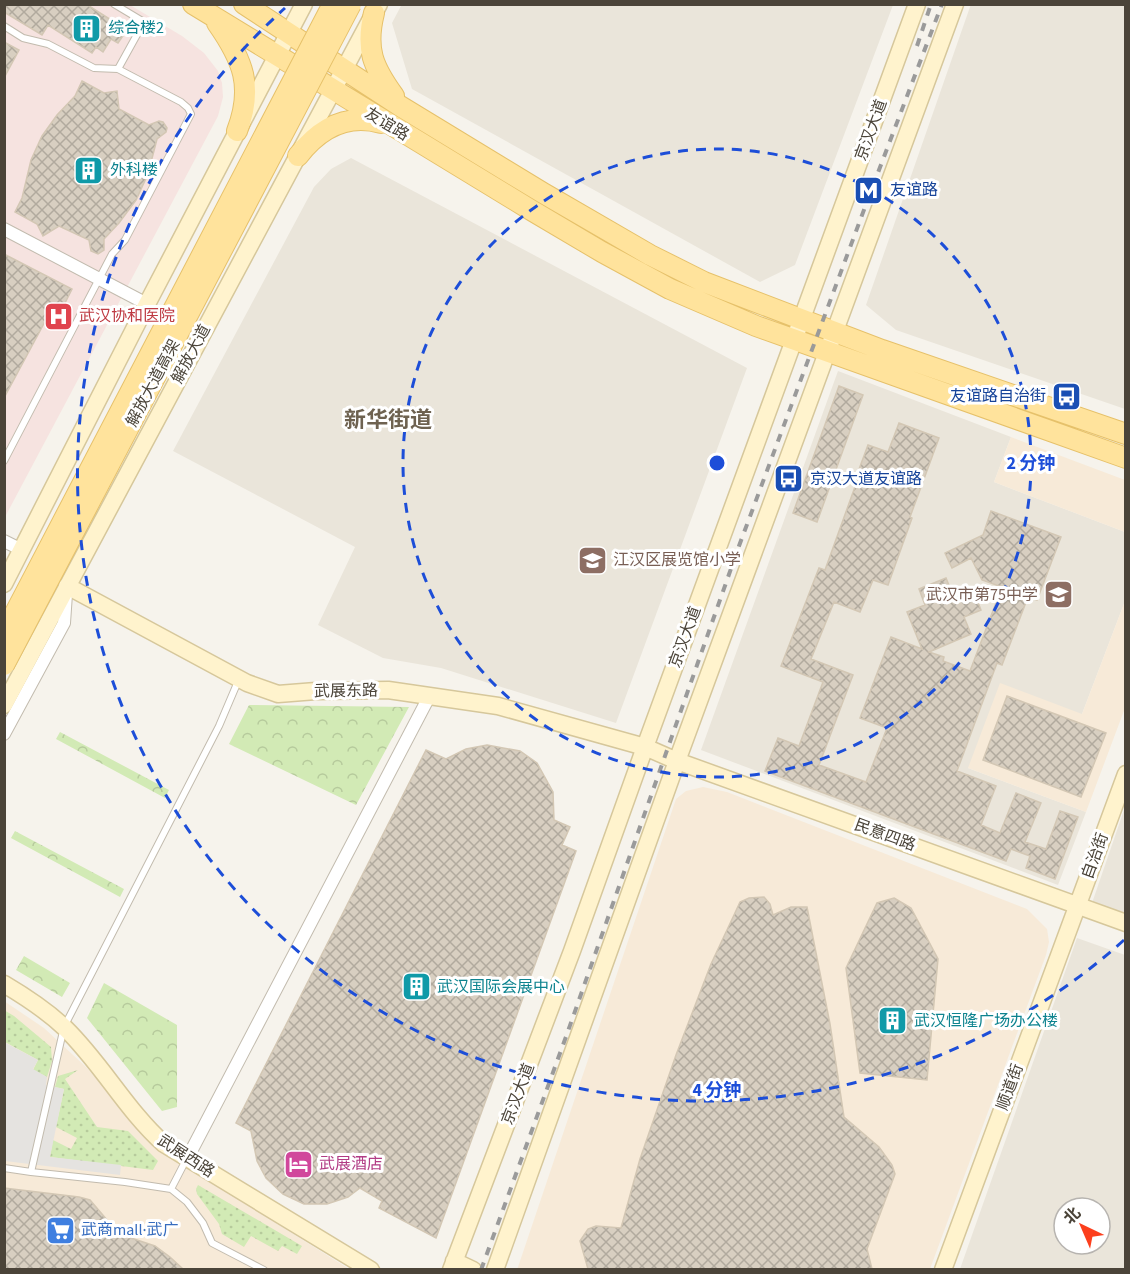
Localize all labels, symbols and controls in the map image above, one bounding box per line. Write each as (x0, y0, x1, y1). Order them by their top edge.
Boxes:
building icon: 综合楼2 (71, 12, 103, 44)
place label: 综合楼2 (108, 17, 164, 39)
street label: 京汉大道 (850, 96, 892, 164)
street label: 友谊路 (361, 102, 413, 146)
building icon: 外科楼 (73, 154, 105, 186)
place label: 外科楼 (110, 159, 158, 181)
metro station icon: 友谊路 (853, 174, 885, 206)
place label: 友谊路 (890, 179, 938, 201)
hospital icon: 武汉协和医院 (42, 300, 74, 332)
place label: 武汉协和医院 (79, 305, 175, 327)
street label: 解放大道 (166, 321, 216, 387)
street label: 解放大道高架 (121, 335, 185, 431)
bus stop icon: 友谊路自治街 (1051, 380, 1083, 412)
place label: 友谊路自治街 (950, 385, 1046, 407)
district label: 新华街道 (344, 404, 432, 436)
text: 2 分钟 (1006, 451, 1056, 476)
centre of rings (707, 453, 727, 473)
bus stop icon: 京汉大道友谊路 (773, 463, 805, 495)
place label: 京汉大道友谊路 (810, 468, 922, 490)
school or university icon: 江汉区展览馆小学 (576, 544, 608, 576)
place label: 江汉区展览馆小学 (613, 549, 741, 571)
school or university icon: 武汉市第75中学 (1043, 579, 1075, 611)
place label: 武汉市第75中学 (926, 584, 1038, 606)
street label: 京汉大道 (664, 603, 706, 671)
street label: 武展东路 (314, 679, 378, 703)
street label: 民意四路 (851, 814, 919, 856)
street label: 自治街 (1076, 830, 1114, 882)
building icon: 武汉国际会展中心 (400, 971, 432, 1003)
place label: 武汉国际会展中心 (437, 976, 565, 998)
building icon: 武汉恒隆广场办公楼 (877, 1005, 909, 1037)
place label: 武汉恒隆广场办公楼 (914, 1010, 1058, 1032)
street label: 京汉大道 (496, 1060, 540, 1128)
street label: 顺道街 (991, 1061, 1029, 1113)
text: 4 分钟 (692, 1078, 742, 1103)
street label: 武展西路 (153, 1129, 219, 1183)
hotel icon: 武展酒店 (282, 1148, 314, 1180)
place label: 武展酒店 (319, 1153, 383, 1175)
north arrow (1052, 1196, 1112, 1256)
text: 北 (1059, 1202, 1086, 1229)
supermarket icon: 武商mall·武广 (44, 1214, 76, 1246)
place label: 武商mall·武广 (81, 1219, 178, 1241)

